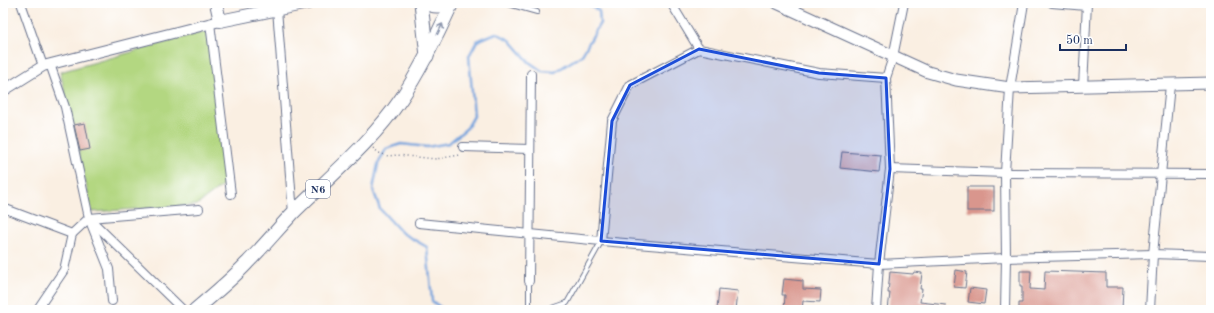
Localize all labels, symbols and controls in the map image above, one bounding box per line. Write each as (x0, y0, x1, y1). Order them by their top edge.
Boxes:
one-way arrow (437, 24, 444, 36)
scale bar (1060, 26, 1126, 52)
text: 50 m (1066, 34, 1093, 47)
road number: N6 (306, 180, 330, 198)

